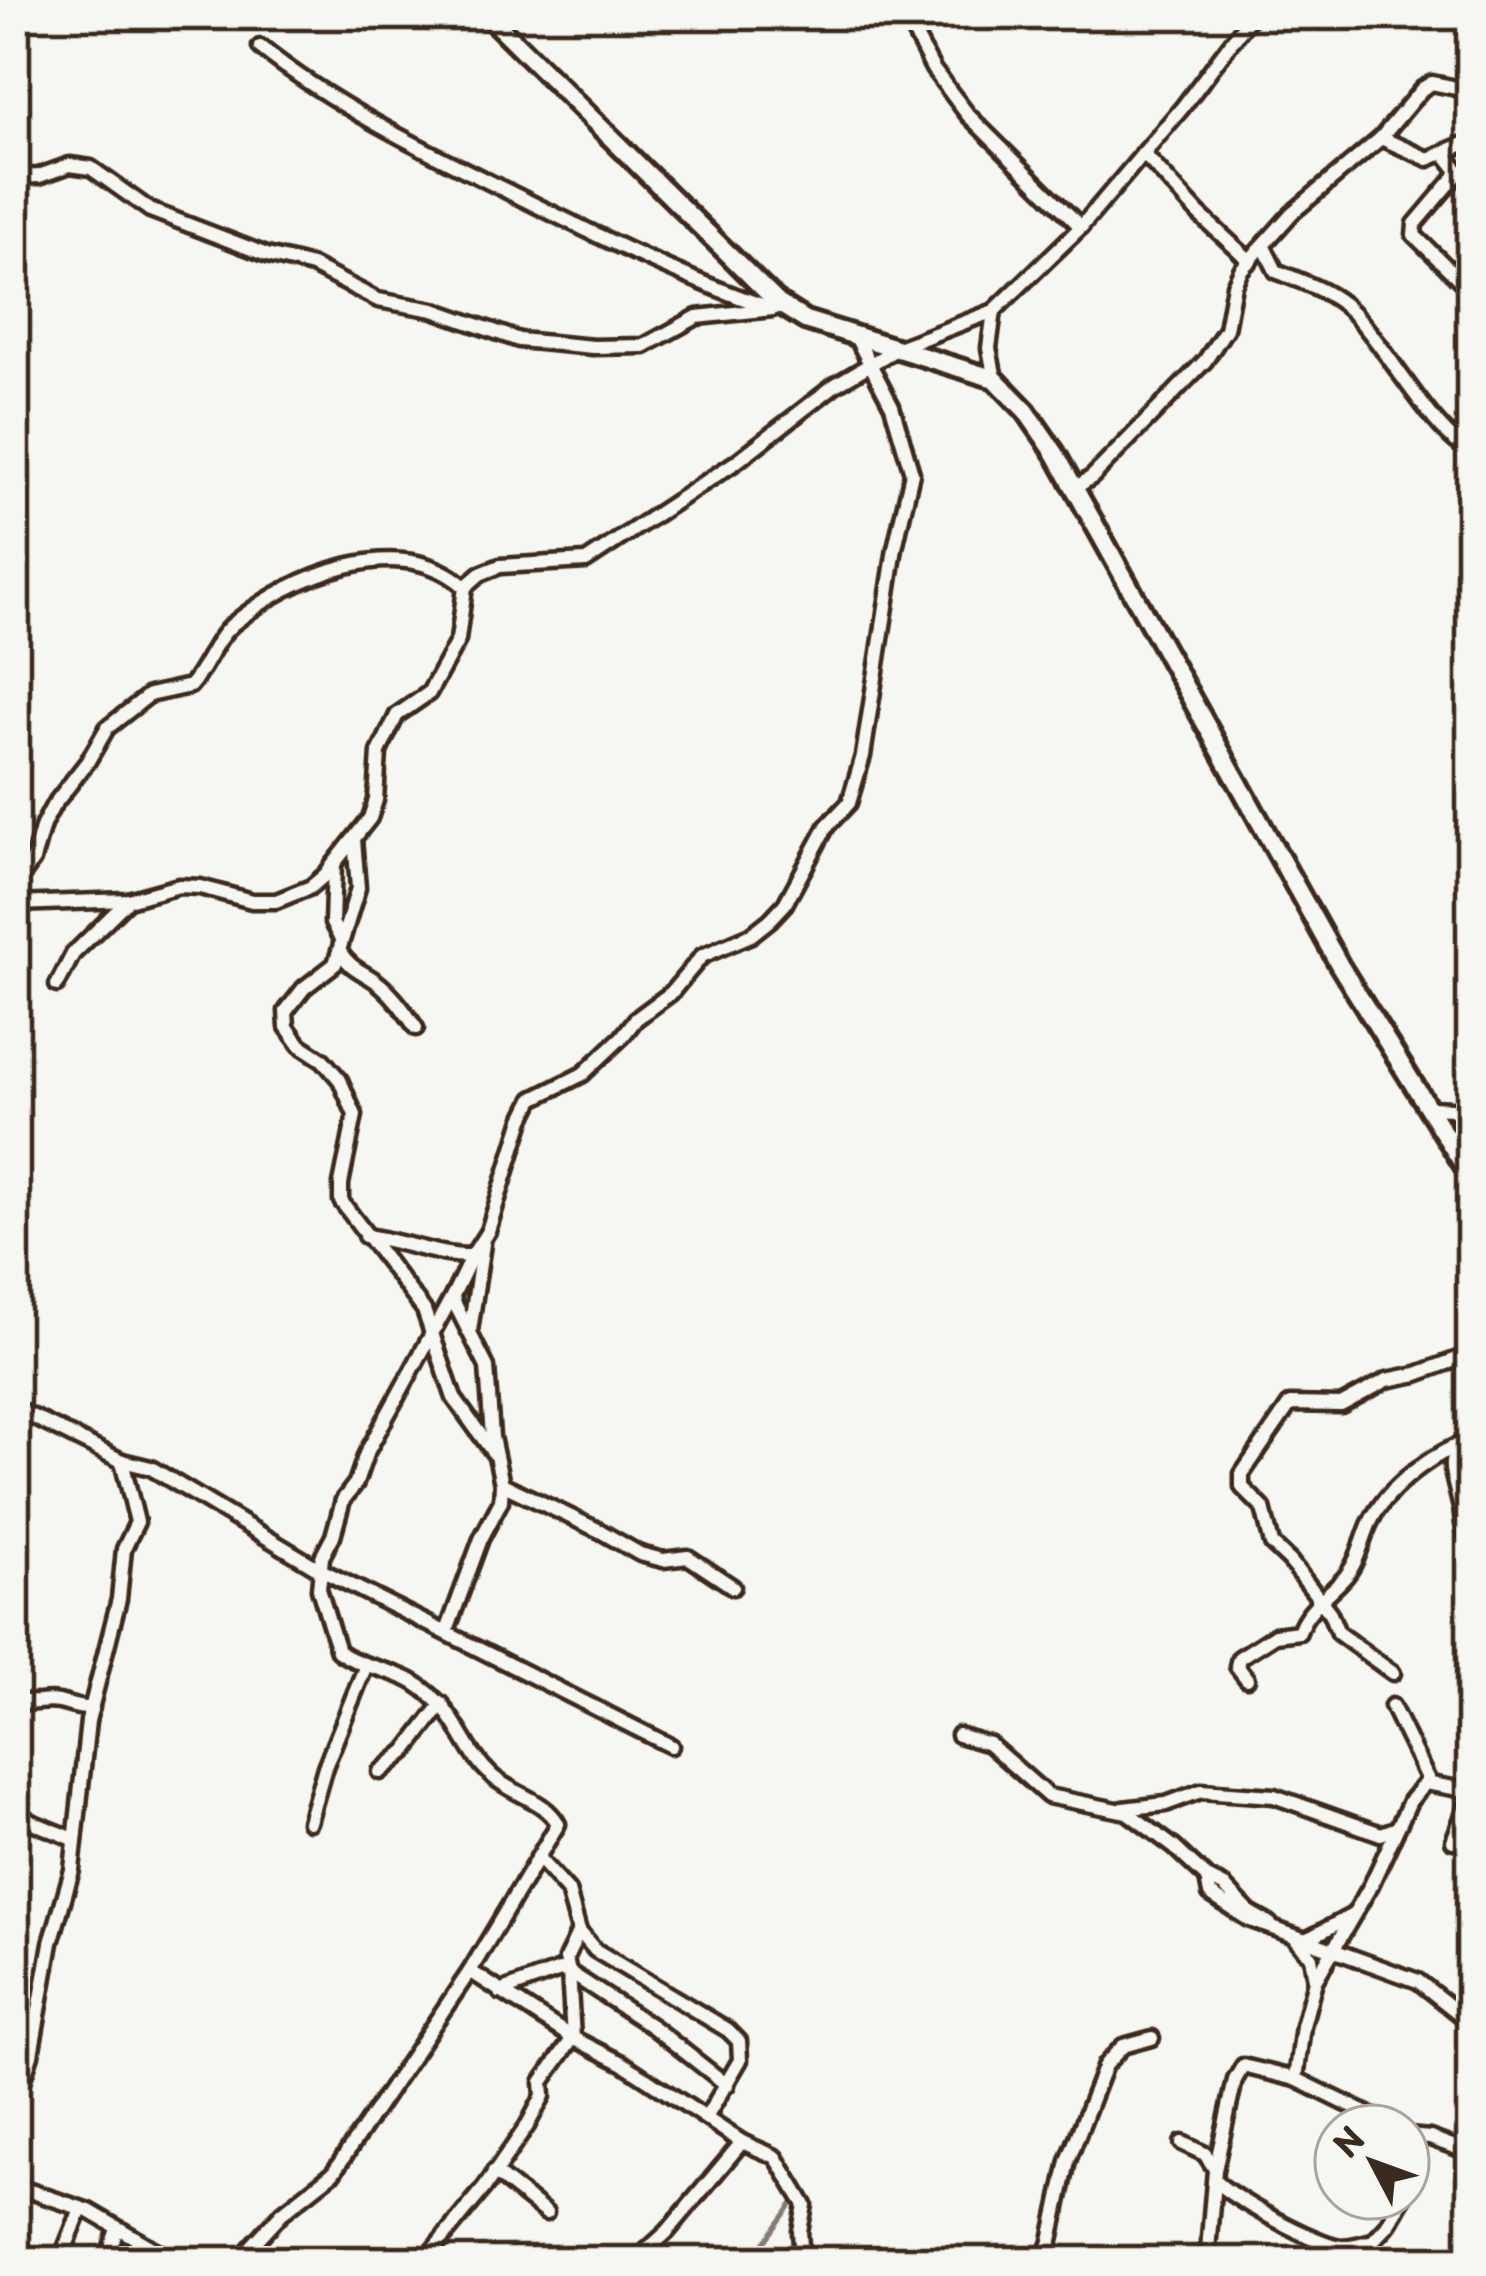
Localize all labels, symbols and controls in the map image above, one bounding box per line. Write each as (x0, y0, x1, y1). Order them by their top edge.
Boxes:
north arrow (1312, 2102, 1432, 2222)
text: N (1320, 2115, 1375, 2167)

